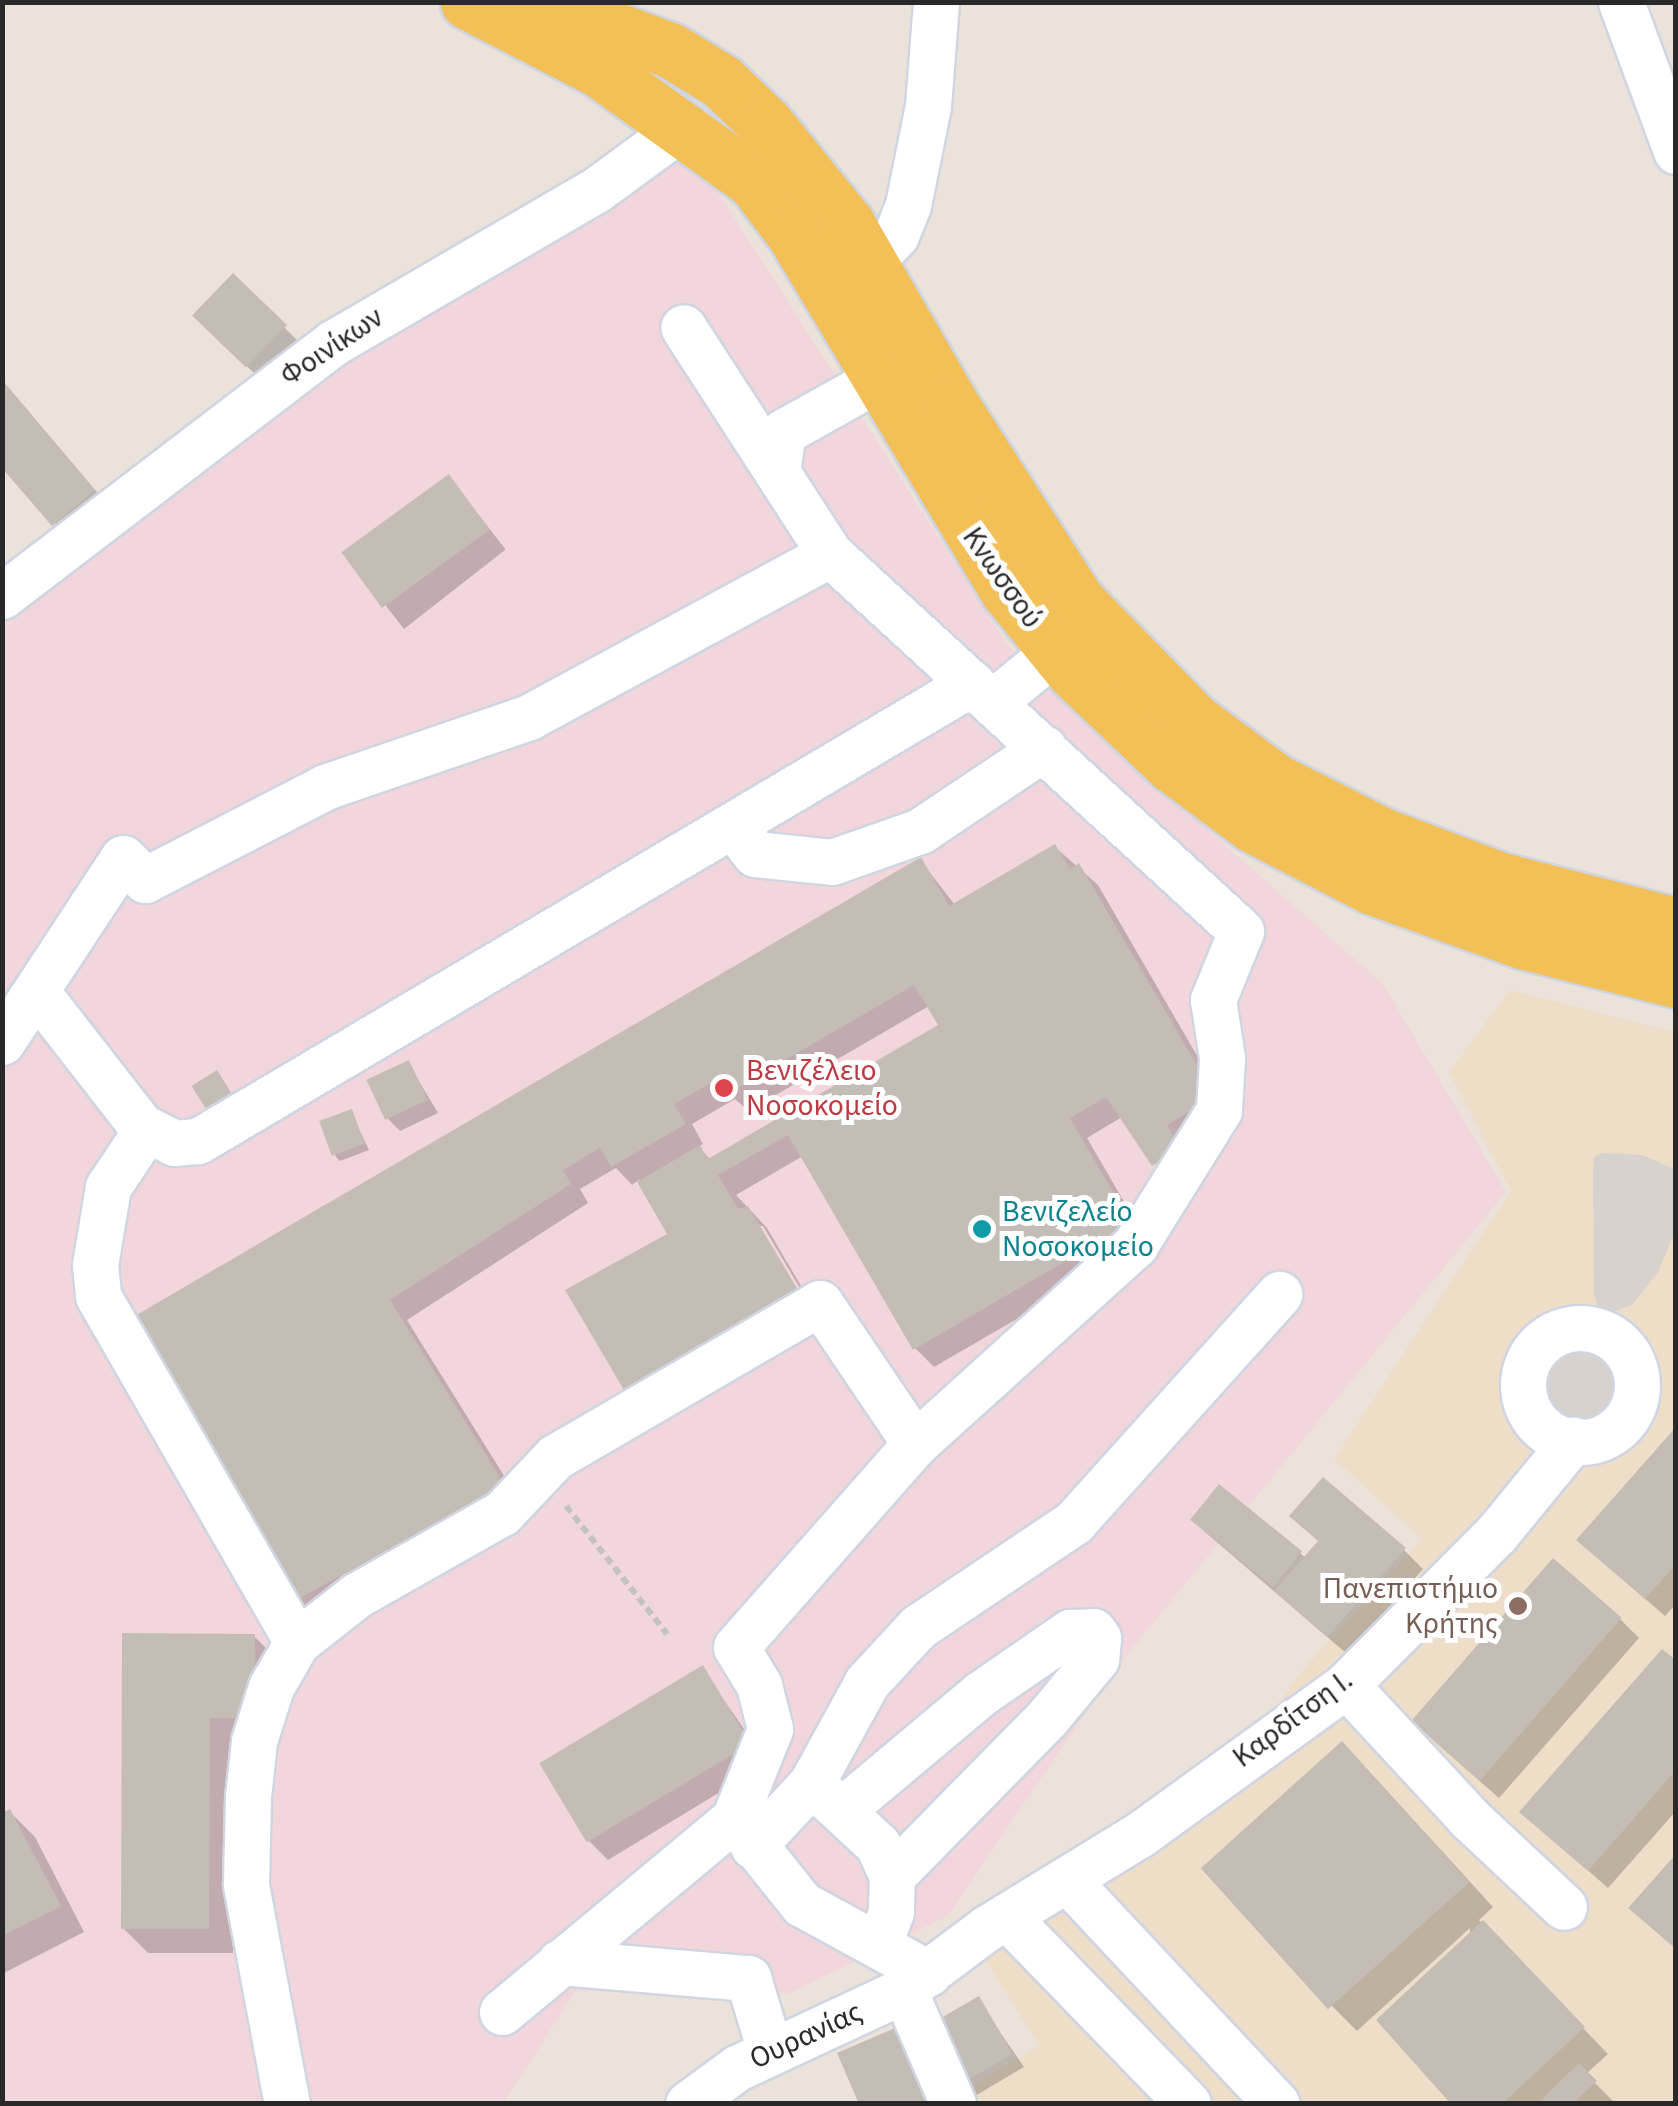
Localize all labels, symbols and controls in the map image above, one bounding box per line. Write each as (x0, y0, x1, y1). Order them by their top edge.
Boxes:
street label: Φοινίκων (274, 300, 390, 394)
street label: Κνωσσού (954, 521, 1050, 635)
place label: Βενιζέλειο Νοσοκομείο (746, 1053, 898, 1124)
marker: Βενιζέλειο Νοσοκομείο (711, 1075, 737, 1101)
place label: Βενιζελείο Νοσοκομείο (1002, 1194, 1154, 1264)
marker: Βενιζελείο Νοσοκομείο (971, 1218, 993, 1240)
place label: Πανεπιστήμιο Κρήτης (1323, 1571, 1498, 1642)
marker: Πανεπιστήμιο Κρήτης (1507, 1595, 1529, 1617)
street label: Καρδίτση Ι. (1226, 1662, 1360, 1776)
street label: Ουρανίας (744, 1994, 868, 2078)

